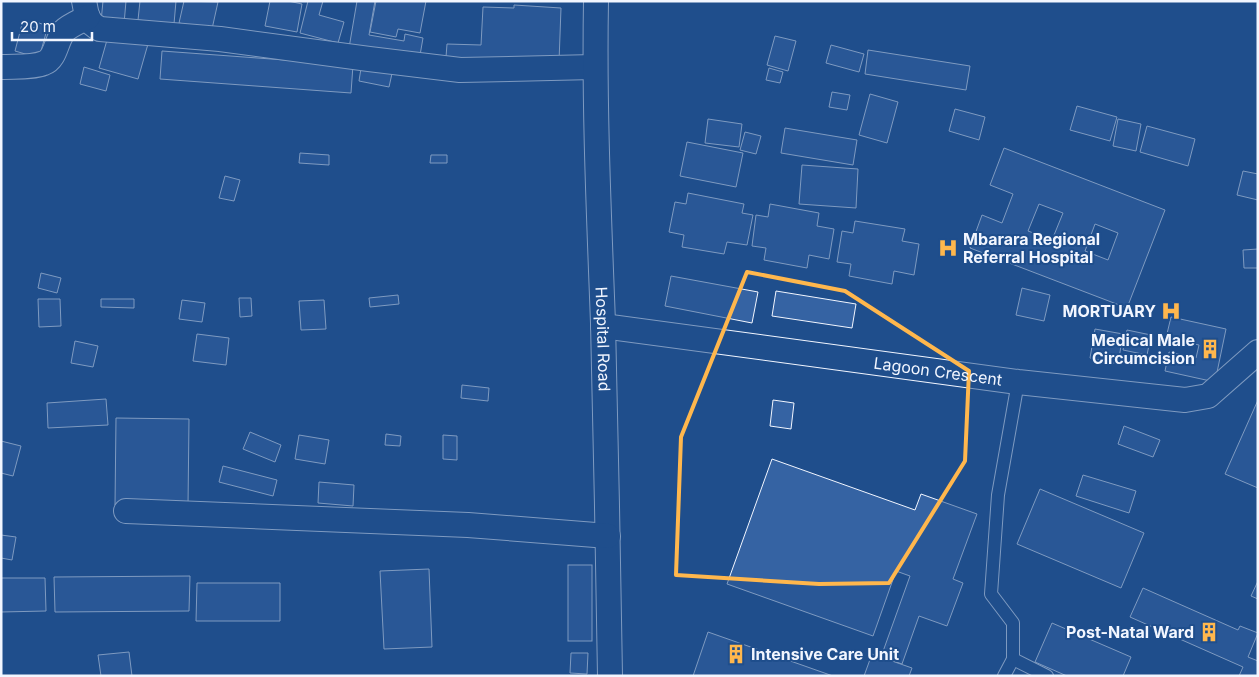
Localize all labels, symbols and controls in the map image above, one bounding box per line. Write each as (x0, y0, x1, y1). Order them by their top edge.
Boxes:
scale bar (12, 10, 92, 42)
text: 20 m (20, 17, 56, 36)
place label: Mbarara Regional Referral Hospital (963, 229, 1100, 267)
hospital icon: Mbarara Regional Referral Hospital (937, 237, 959, 259)
street label: Hospital Road (592, 286, 615, 392)
hospital icon: MORTUARY (1160, 300, 1182, 322)
place label: MORTUARY (1063, 301, 1156, 321)
place label: Medical Male Circumcision (1091, 330, 1195, 368)
building icon: Medical Male Circumcision (1199, 338, 1221, 360)
street label: Lagoon Crescent (873, 353, 1003, 390)
building icon: Post-Natal Ward (1198, 621, 1220, 643)
place label: Post-Natal Ward (1066, 622, 1194, 642)
building icon: Intensive Care Unit (725, 643, 747, 665)
place label: Intensive Care Unit (751, 644, 899, 664)

